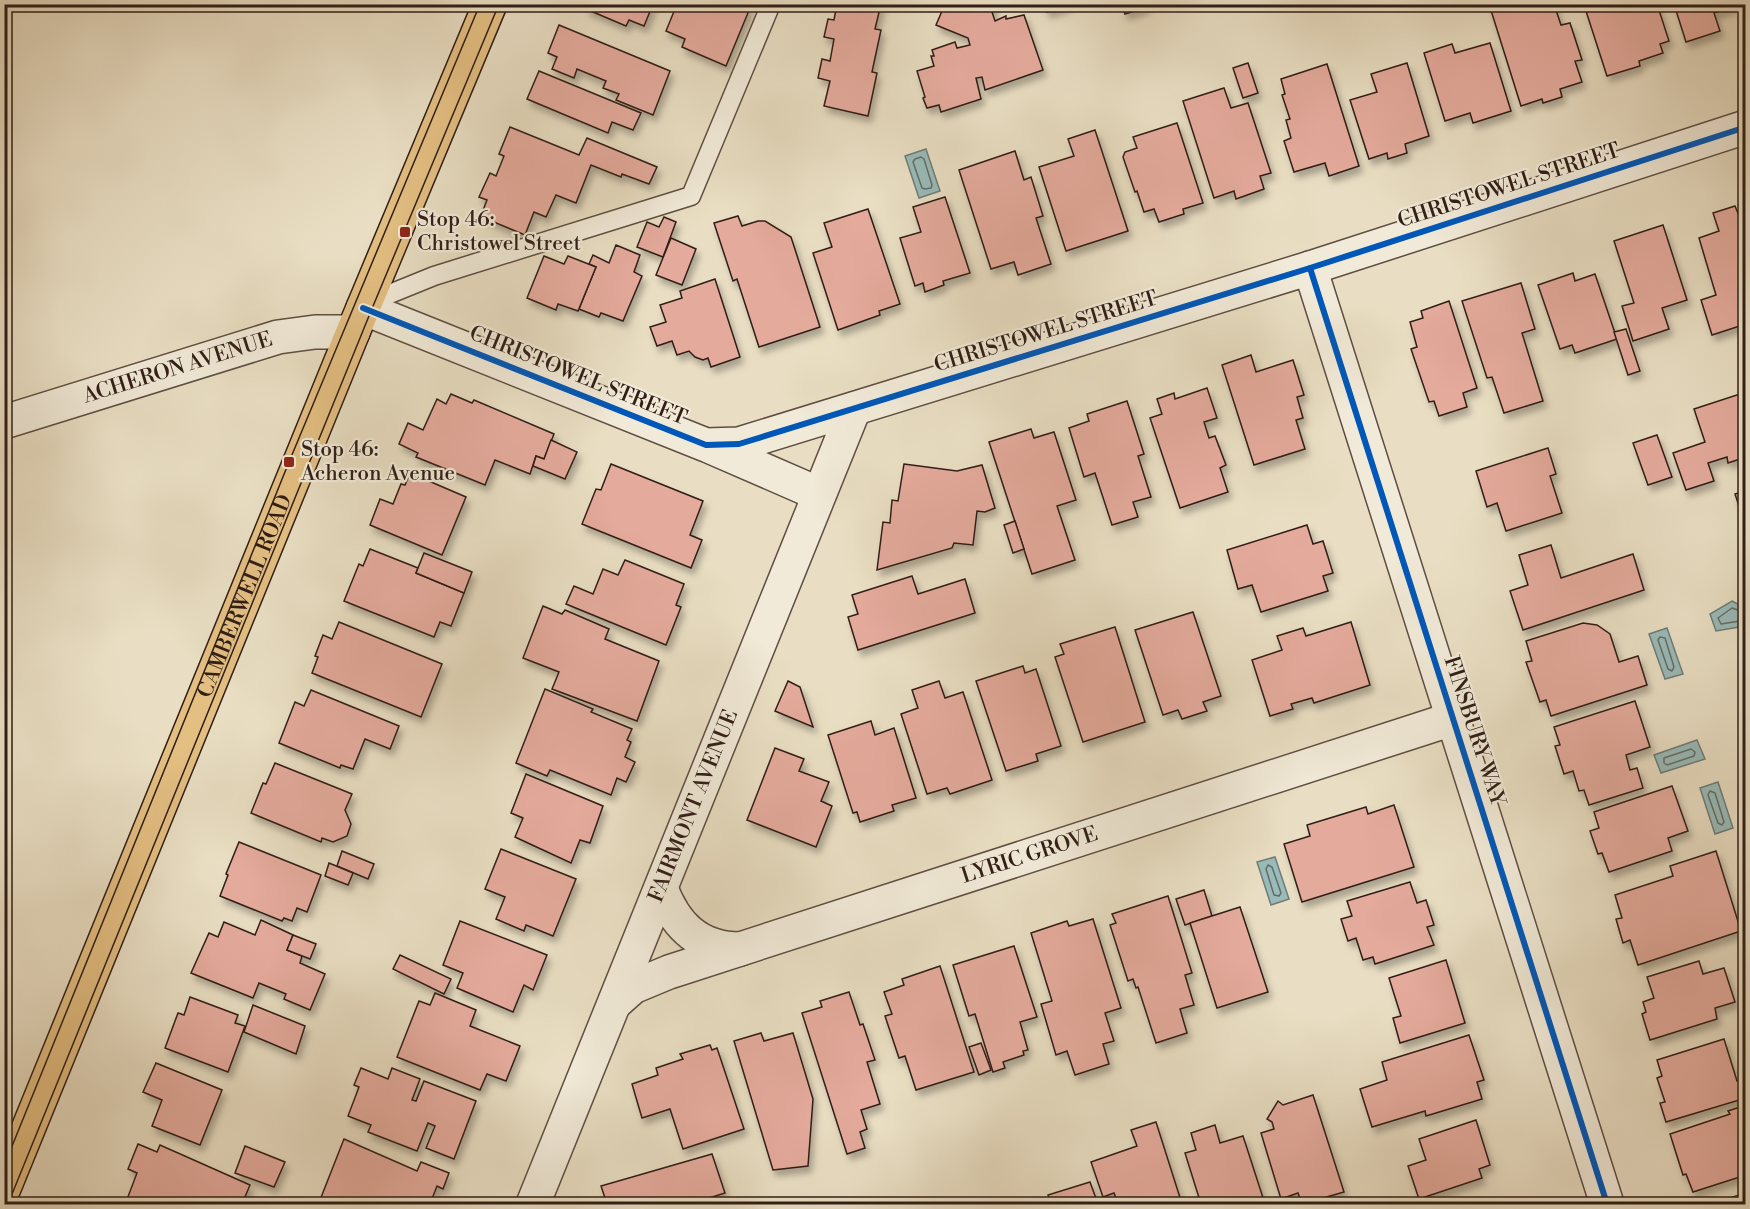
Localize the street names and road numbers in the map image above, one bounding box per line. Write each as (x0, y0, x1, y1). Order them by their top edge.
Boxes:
street label: CHRISTOWEL STREET (1394, 138, 1624, 234)
street label: CHRISTOWEL STREET (931, 286, 1161, 378)
street label: CHRISTOWEL STREET (465, 320, 691, 432)
street label: ACHERON AVENUE (79, 326, 276, 410)
street label: CAMBERWELL ROAD (192, 491, 298, 702)
street label: FINSBURY WAY (1438, 653, 1511, 810)
street label: FAIRMONT AVENUE (643, 706, 744, 906)
street label: LYRIC GROVE (958, 821, 1101, 890)

